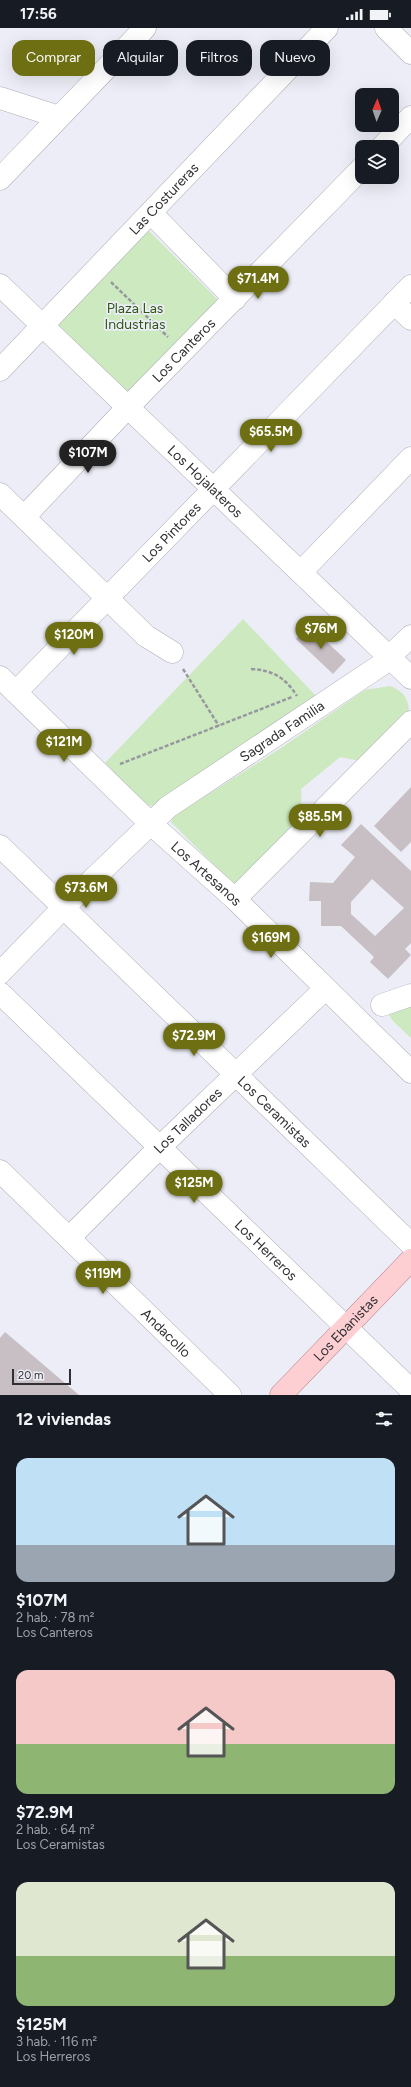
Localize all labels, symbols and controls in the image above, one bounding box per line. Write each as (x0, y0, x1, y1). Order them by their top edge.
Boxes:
text: 17:56 (20, 5, 57, 23)
chip: Comprar (12, 40, 95, 76)
chip: Alquilar (103, 40, 178, 76)
chip: Filtros (186, 40, 252, 76)
chip: Nuevo (260, 40, 330, 76)
north arrow (355, 88, 399, 132)
map controls (355, 88, 399, 184)
button: layers (355, 140, 399, 184)
street label: Las Costureras (125, 159, 202, 238)
pin: $71.4M (225, 266, 291, 300)
text: $71.4M (237, 271, 279, 286)
park label: Plaza Las Industrias (104, 300, 166, 333)
street label: Los Canteros (149, 315, 219, 386)
pin: $65.5M (238, 419, 304, 453)
text: $65.5M (249, 424, 293, 439)
pin: $107M (60, 440, 116, 474)
street label: Los Hojalateros (164, 441, 246, 521)
text: $107M (68, 445, 108, 460)
street label: Los Pintores (139, 499, 204, 566)
pin: $76M (297, 616, 345, 650)
text: $76M (304, 621, 338, 636)
pin: $120M (46, 622, 102, 656)
text: $120M (54, 627, 94, 642)
street label: Sagrada Familia (236, 697, 327, 765)
pin: $121M (36, 729, 92, 763)
text: $121M (46, 734, 82, 749)
pin: $85.5M (287, 804, 353, 838)
text: $85.5M (298, 809, 342, 824)
street label: Los Artesanos (168, 838, 245, 909)
pin: $73.6M (53, 875, 119, 909)
text: $73.6M (64, 880, 108, 895)
pin: $169M (243, 925, 299, 959)
text: $169M (252, 930, 290, 945)
pin: $72.9M (161, 1023, 227, 1057)
text: $72.9M (172, 1028, 216, 1043)
street label: Los Ceramistas (234, 1072, 315, 1151)
street label: Los Talladores (150, 1084, 225, 1157)
pin: $125M (166, 1170, 222, 1204)
text: $125M (175, 1175, 213, 1190)
street label: Los Herreros (231, 1216, 301, 1284)
pin: $119M (75, 1261, 131, 1295)
text: $119M (85, 1266, 121, 1281)
street label: Los Ebanistas (310, 1291, 381, 1365)
street label: Andacollo (138, 1305, 195, 1361)
scale bar (12, 1367, 71, 1386)
text: 20 m (18, 1369, 43, 1382)
icon: filters (373, 1408, 395, 1430)
text: 12 viviendas (16, 1409, 111, 1429)
icon: home (170, 1484, 242, 1556)
text: $107M (16, 1590, 68, 1610)
text: 2 hab. · 78 m² (16, 1610, 94, 1625)
text: Los Canteros (16, 1625, 93, 1640)
icon: home (170, 1696, 242, 1768)
text: $72.9M (16, 1802, 73, 1822)
text: 2 hab. · 64 m² (16, 1822, 95, 1837)
text: Los Ceramistas (16, 1837, 105, 1852)
icon: home (170, 1908, 242, 1980)
text: $125M (16, 2014, 67, 2034)
text: 3 hab. · 116 m² (16, 2034, 97, 2049)
text: Los Herreros (16, 2049, 90, 2064)

